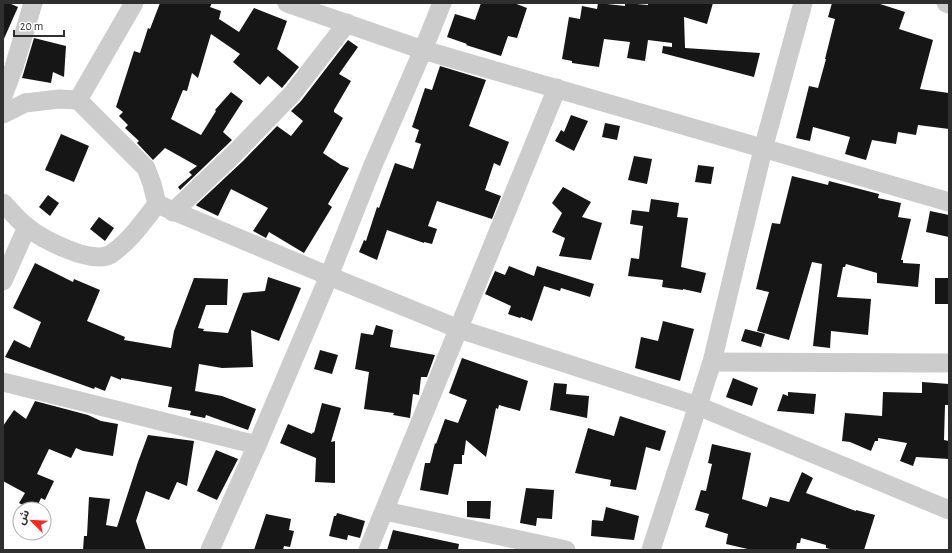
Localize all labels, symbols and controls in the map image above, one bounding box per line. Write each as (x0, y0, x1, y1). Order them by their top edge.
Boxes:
scale bar (14, 12, 64, 38)
text: 20 m (20, 20, 43, 32)
north arrow (12, 501, 52, 541)
text: ش (15, 508, 32, 527)

